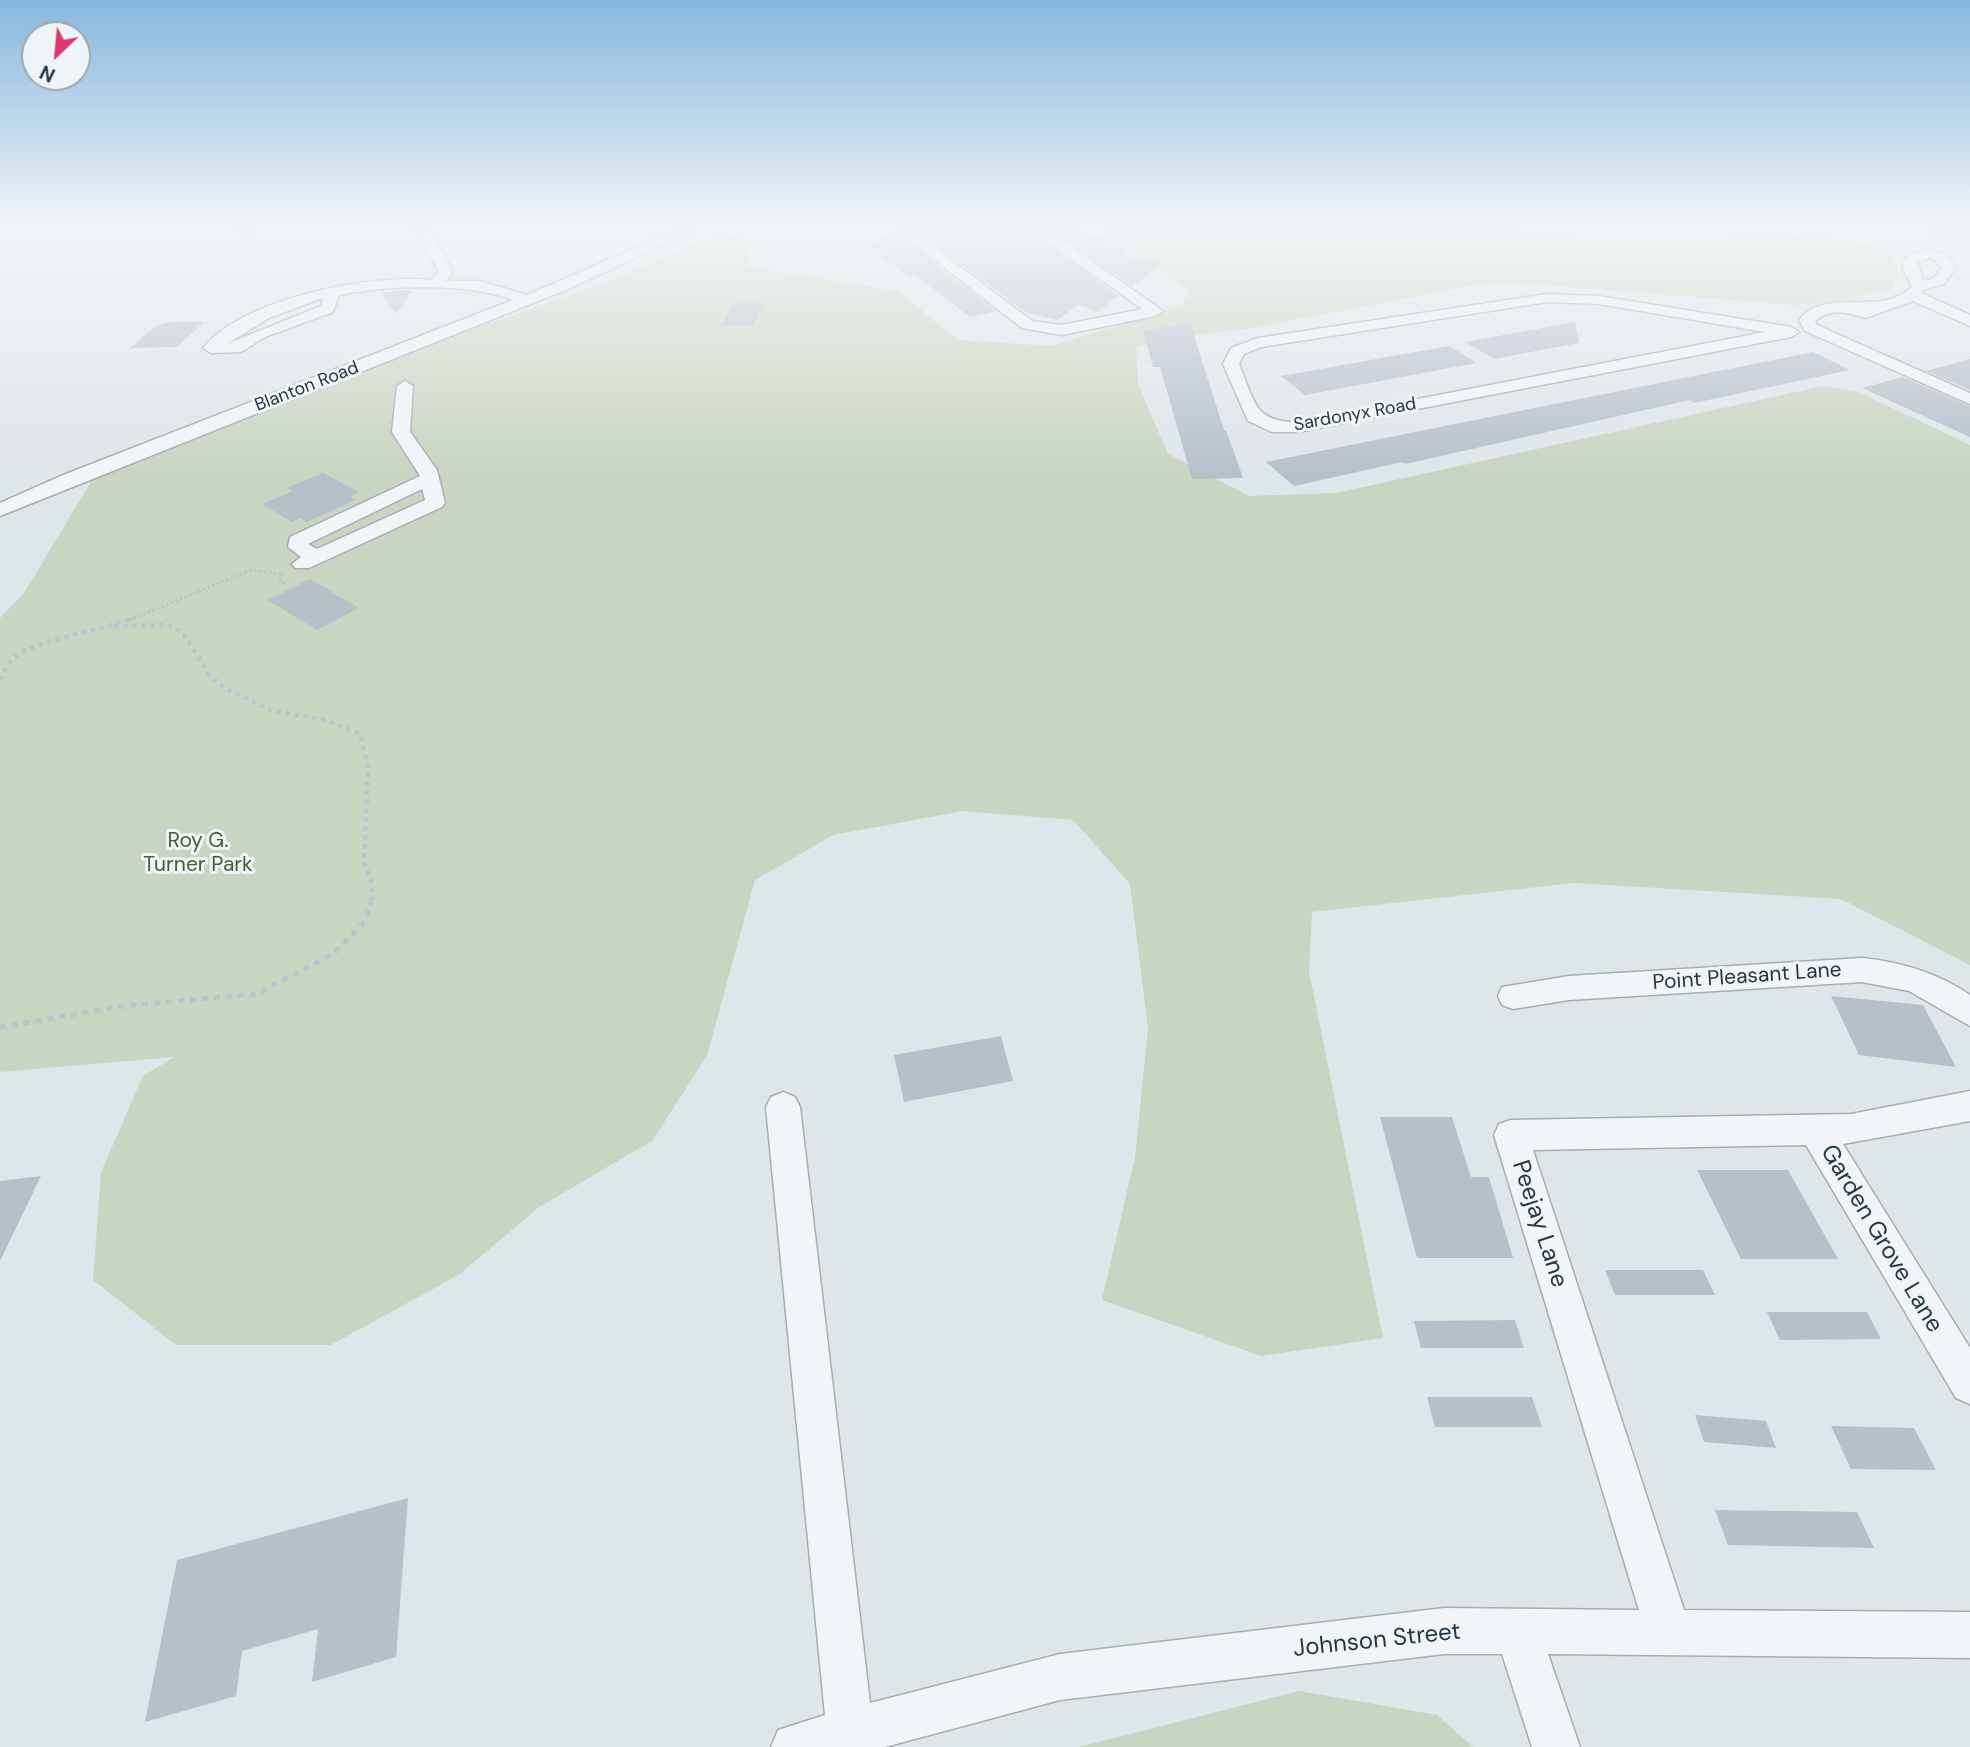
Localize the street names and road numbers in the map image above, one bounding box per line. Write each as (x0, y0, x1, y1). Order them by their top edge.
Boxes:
street label: Blanton Road (252, 357, 362, 417)
street label: Sardonyx Road (1292, 394, 1418, 436)
street label: Point Pleasant Lane (1652, 958, 1842, 996)
street label: Garden Grove Lane (1814, 1140, 1948, 1338)
street label: Peejay Lane (1505, 1157, 1573, 1291)
street label: Johnson Street (1292, 1618, 1462, 1664)

